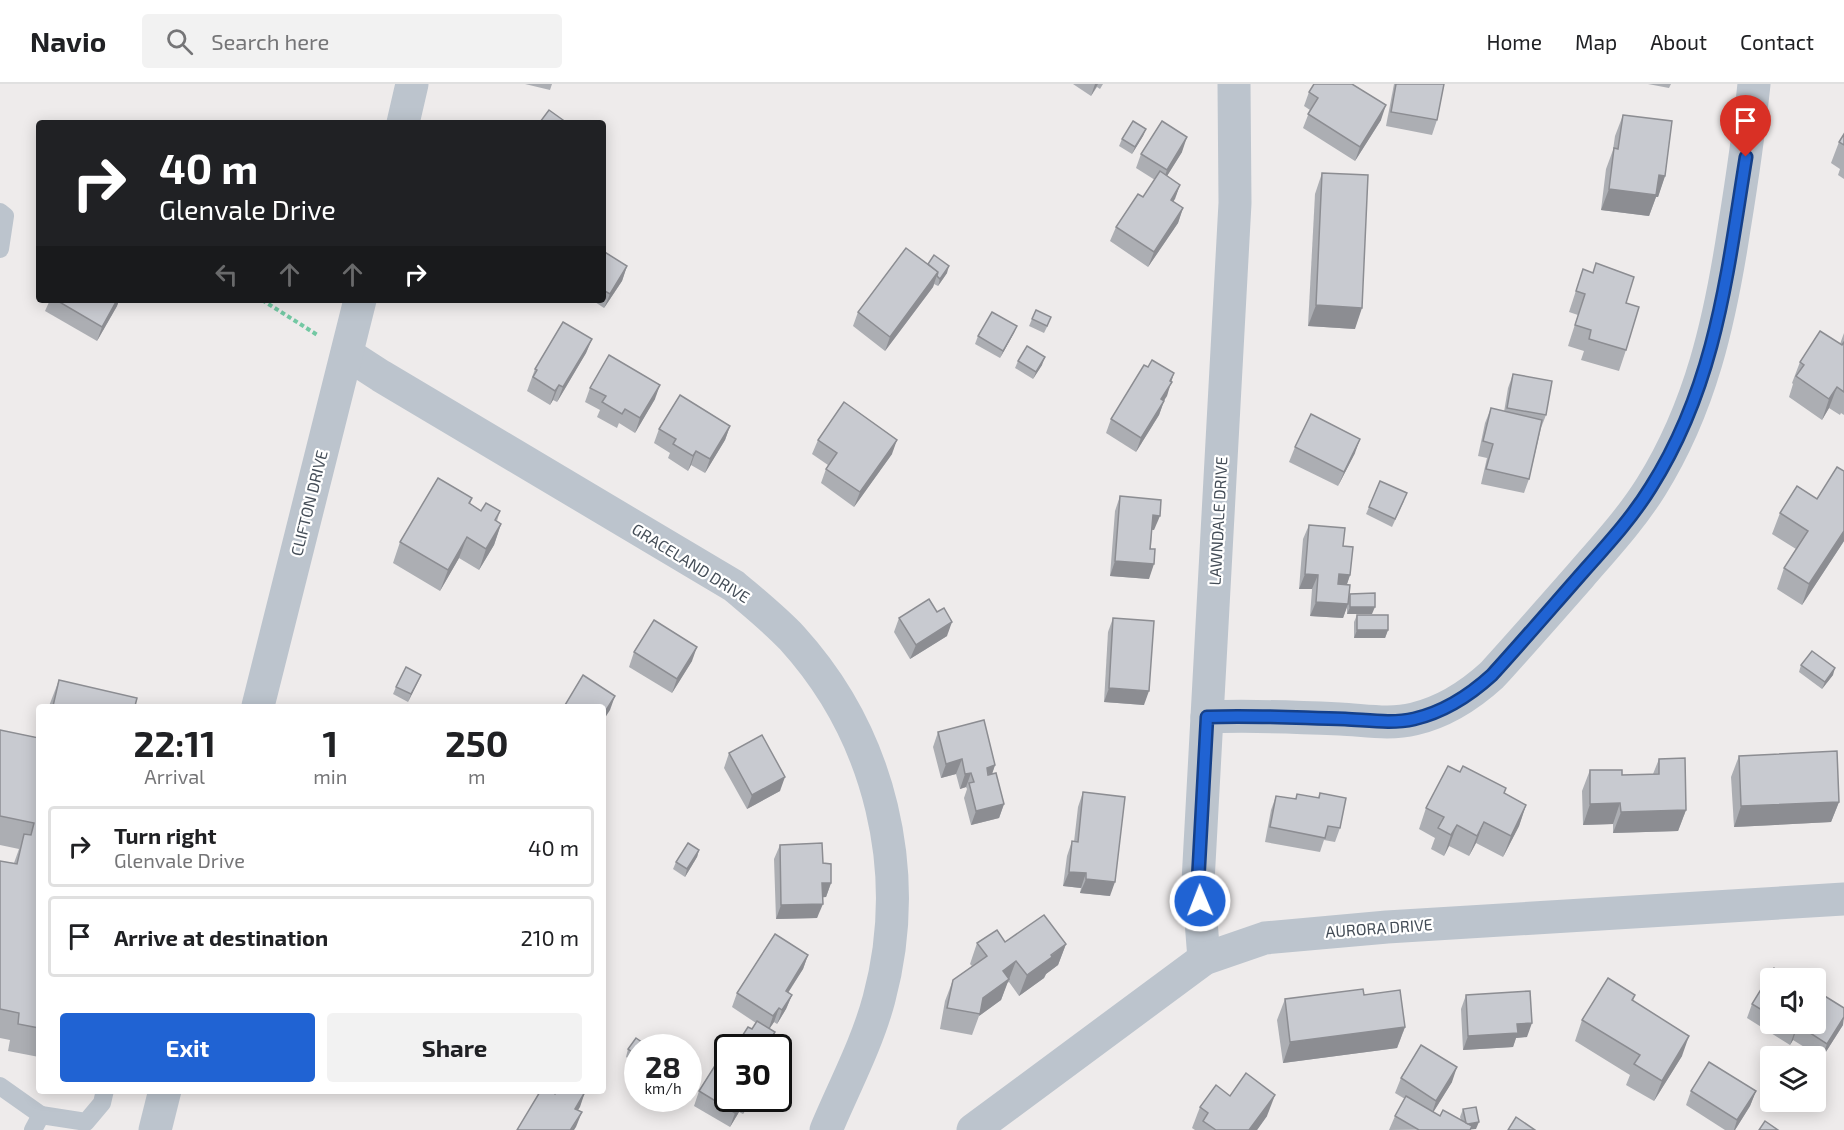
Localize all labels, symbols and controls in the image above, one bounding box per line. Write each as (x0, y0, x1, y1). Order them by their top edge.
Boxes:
search box (142, 14, 562, 68)
text: Navio (30, 24, 106, 58)
icon: search (163, 25, 196, 58)
text: Search here (211, 28, 329, 54)
text: Home (1486, 29, 1542, 54)
text: Map (1575, 29, 1617, 54)
text: About (1650, 29, 1707, 54)
text: Contact (1740, 29, 1814, 54)
pin (1720, 95, 1771, 157)
icon: arrive (1729, 104, 1762, 137)
text: 40 m (159, 142, 258, 192)
icon: right (60, 144, 138, 222)
text: Glenvale Drive (159, 193, 336, 225)
icon: left (210, 258, 243, 291)
icon: ahead (273, 258, 306, 291)
icon: ahead (336, 258, 369, 291)
icon: right (399, 258, 432, 291)
street label: CLIFTON DRIVE (286, 448, 331, 558)
street label: LAWNDALE DRIVE (1205, 456, 1230, 586)
street label: GRACELAND DRIVE (629, 519, 754, 606)
text: 22:11 (134, 721, 216, 764)
text: 1 (323, 721, 338, 764)
text: 250 (445, 721, 508, 764)
text: Arrival (144, 764, 205, 788)
text: min (313, 764, 347, 788)
text: m (468, 764, 485, 788)
text: Turn right (114, 822, 216, 848)
icon: right (63, 830, 96, 863)
text: 40 m (528, 834, 579, 860)
text: Glenvale Drive (114, 848, 245, 872)
position arrow (1168, 869, 1232, 933)
street label: AURORA DRIVE (1325, 914, 1433, 941)
icon: arrive (63, 920, 96, 953)
text: Arrive at destination (114, 924, 328, 950)
text: 210 m (520, 924, 579, 950)
map controls (1760, 968, 1826, 1112)
button: sound (1760, 968, 1826, 1034)
button: Exit (60, 1013, 315, 1082)
button: Share (327, 1013, 582, 1082)
speed limit sign: 30 (714, 1034, 792, 1112)
button: layers (1760, 1046, 1826, 1112)
text: 28 (645, 1048, 681, 1084)
text: km/h (644, 1079, 682, 1097)

